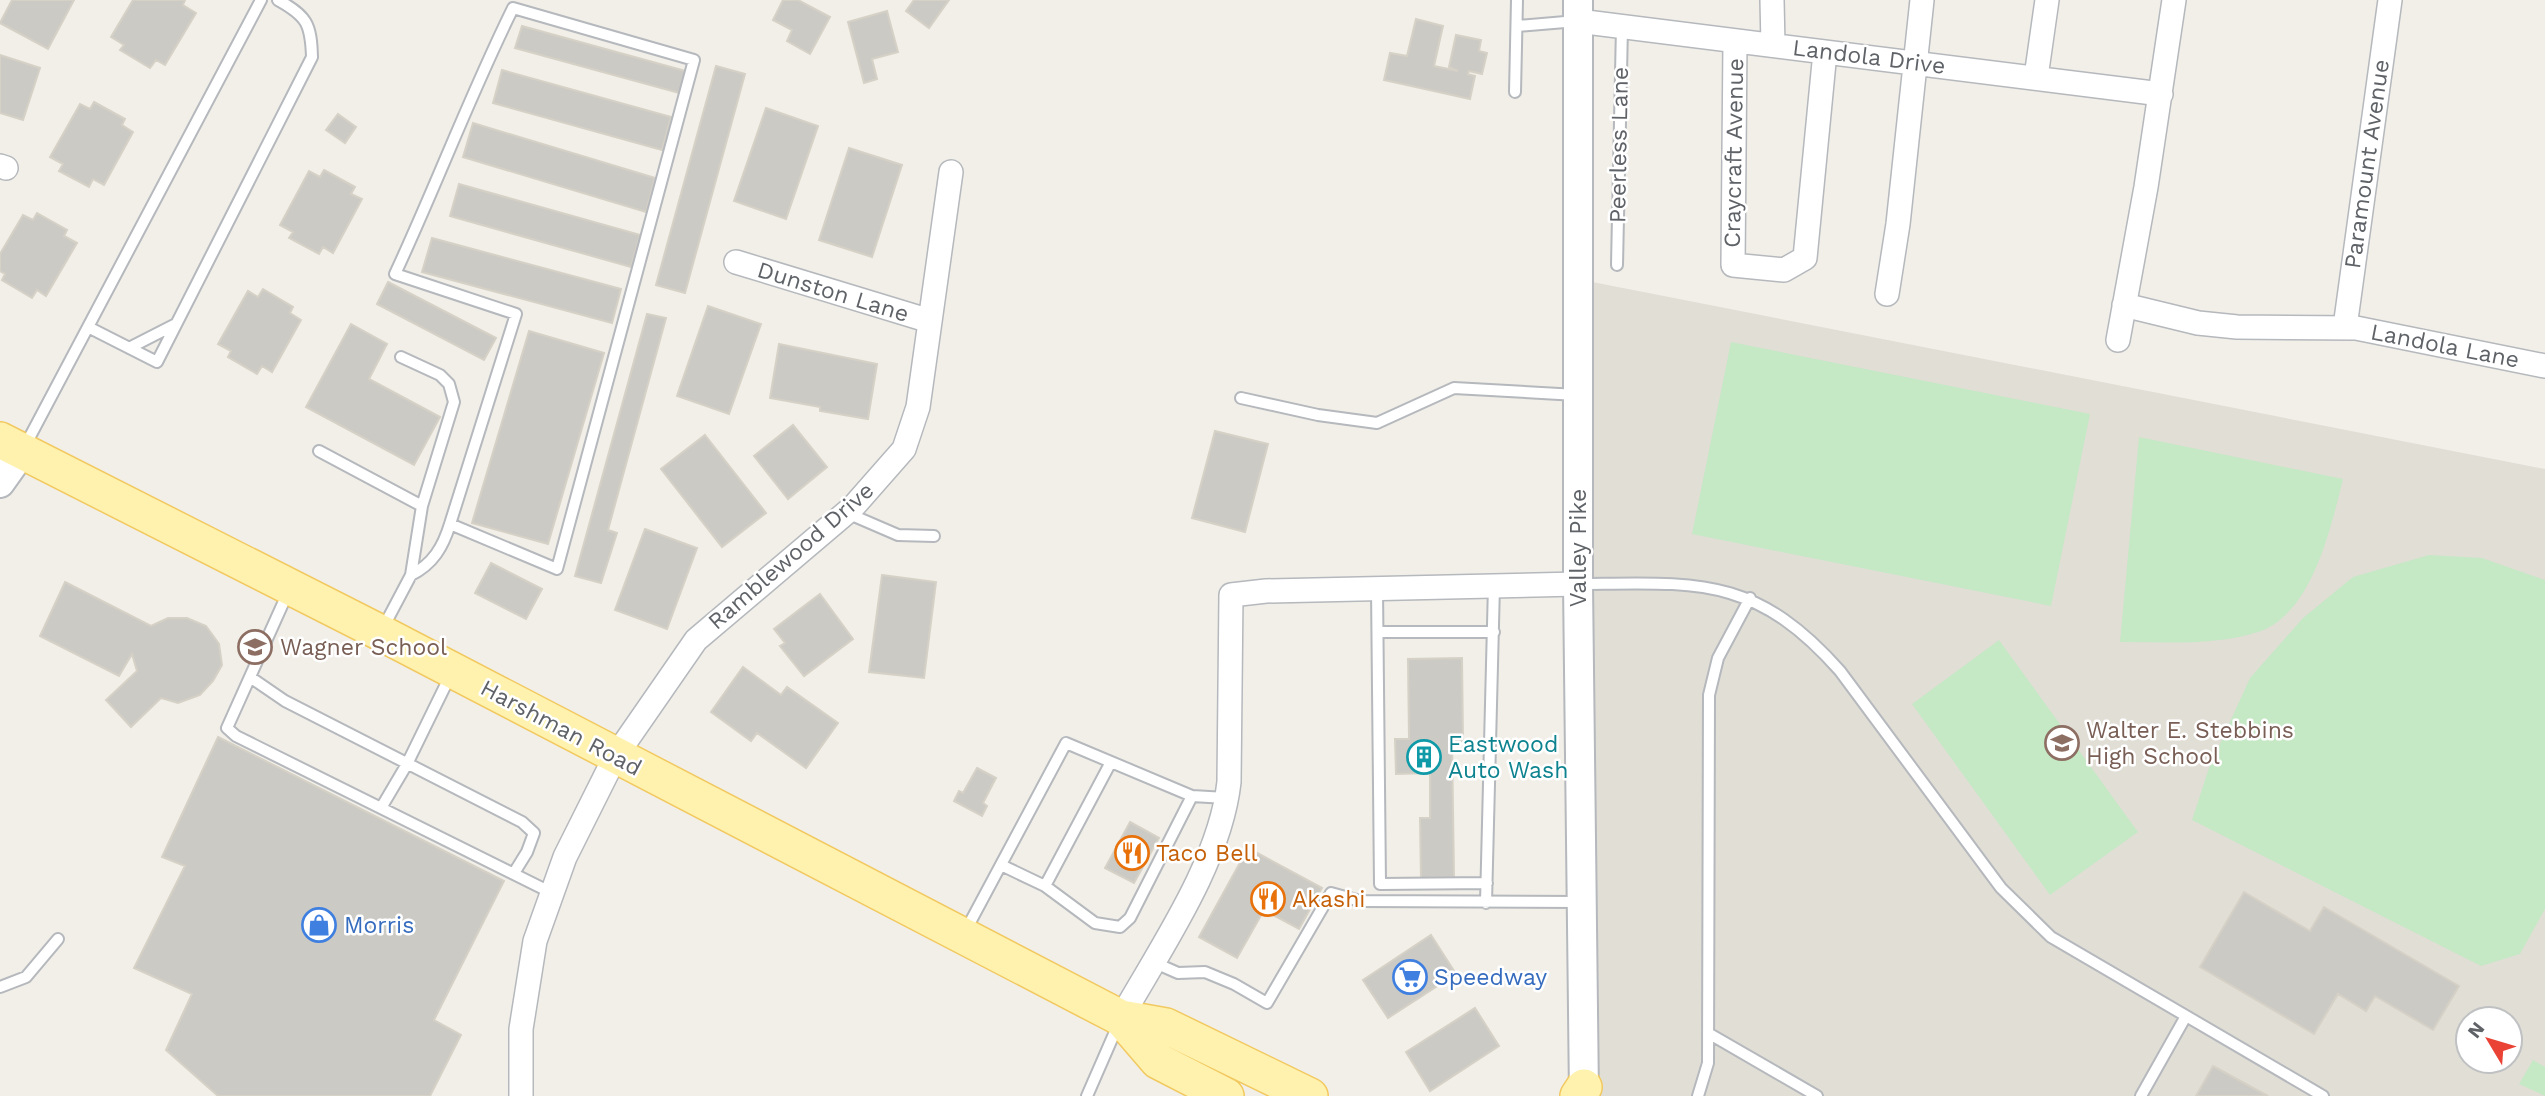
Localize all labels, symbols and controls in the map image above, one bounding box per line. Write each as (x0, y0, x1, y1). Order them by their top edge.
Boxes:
street label: Landola Drive (1791, 34, 1947, 80)
street label: Craycraft Avenue (1719, 58, 1749, 248)
street label: Paramount Avenue (2339, 58, 2395, 270)
street label: Peerless Lane (1604, 67, 1634, 223)
street label: Dunston Lane (754, 256, 912, 328)
street label: Landola Lane (2368, 318, 2522, 374)
street label: Ramblewood Drive (703, 477, 879, 635)
street label: Valley Pike (1565, 489, 1592, 607)
school or university icon: Wagner School (236, 628, 274, 666)
place label: Wagner School (280, 634, 447, 661)
street label: Harshman Road (476, 674, 646, 782)
place label: Walter E. Stebbins High School (2086, 717, 2294, 770)
school or university icon: Walter E. Stebbins High School (2043, 724, 2081, 762)
place label: Eastwood Auto Wash (1448, 731, 1568, 784)
building icon: Eastwood Auto Wash (1405, 738, 1443, 776)
restaurant icon: Taco Bell (1113, 834, 1151, 872)
place label: Taco Bell (1156, 840, 1257, 867)
restaurant icon: Akashi (1249, 880, 1287, 918)
place label: Akashi (1292, 886, 1366, 913)
shop icon: Morris (300, 906, 338, 944)
place label: Morris (344, 912, 414, 939)
supermarket icon: Speedway (1391, 958, 1429, 996)
place label: Speedway (1434, 964, 1547, 991)
north arrow (2454, 1005, 2524, 1075)
text: N (2463, 1017, 2489, 1042)

